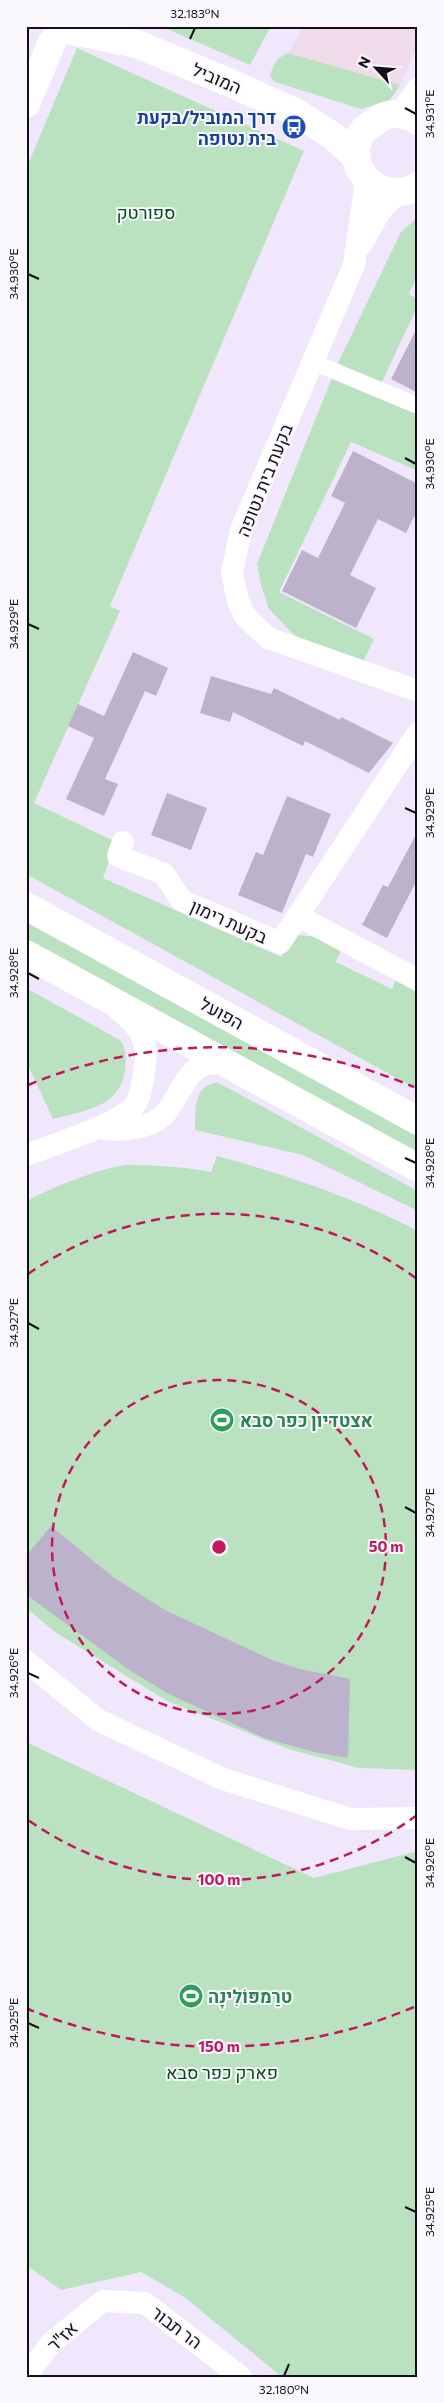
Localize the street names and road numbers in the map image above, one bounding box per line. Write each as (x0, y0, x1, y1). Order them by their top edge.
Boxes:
street label: המוביל (189, 58, 245, 98)
street label: בקעת בית נטופה (231, 420, 297, 540)
street label: בקעת רימון (187, 894, 271, 948)
street label: הפועל (196, 992, 248, 1034)
street label: הר תבור (147, 2301, 207, 2353)
street label: אז"ר (42, 2317, 82, 2355)

